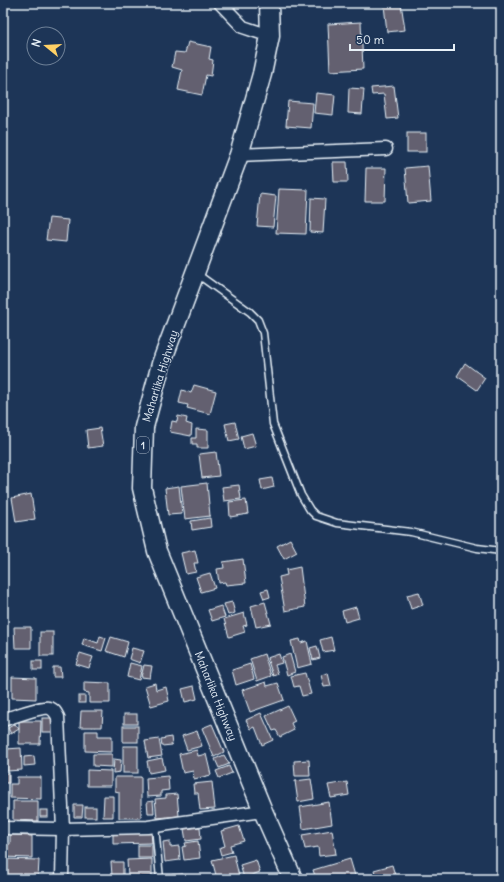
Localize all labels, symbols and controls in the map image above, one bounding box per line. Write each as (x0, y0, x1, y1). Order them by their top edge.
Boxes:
north arrow (26, 26, 66, 66)
scale bar (350, 26, 454, 52)
text: 50 m (356, 32, 385, 47)
text: N (29, 37, 44, 49)
street label: Maharlika Highway (139, 328, 181, 424)
road number: 1 (137, 437, 149, 453)
street label: Maharlika Highway (192, 649, 240, 743)

